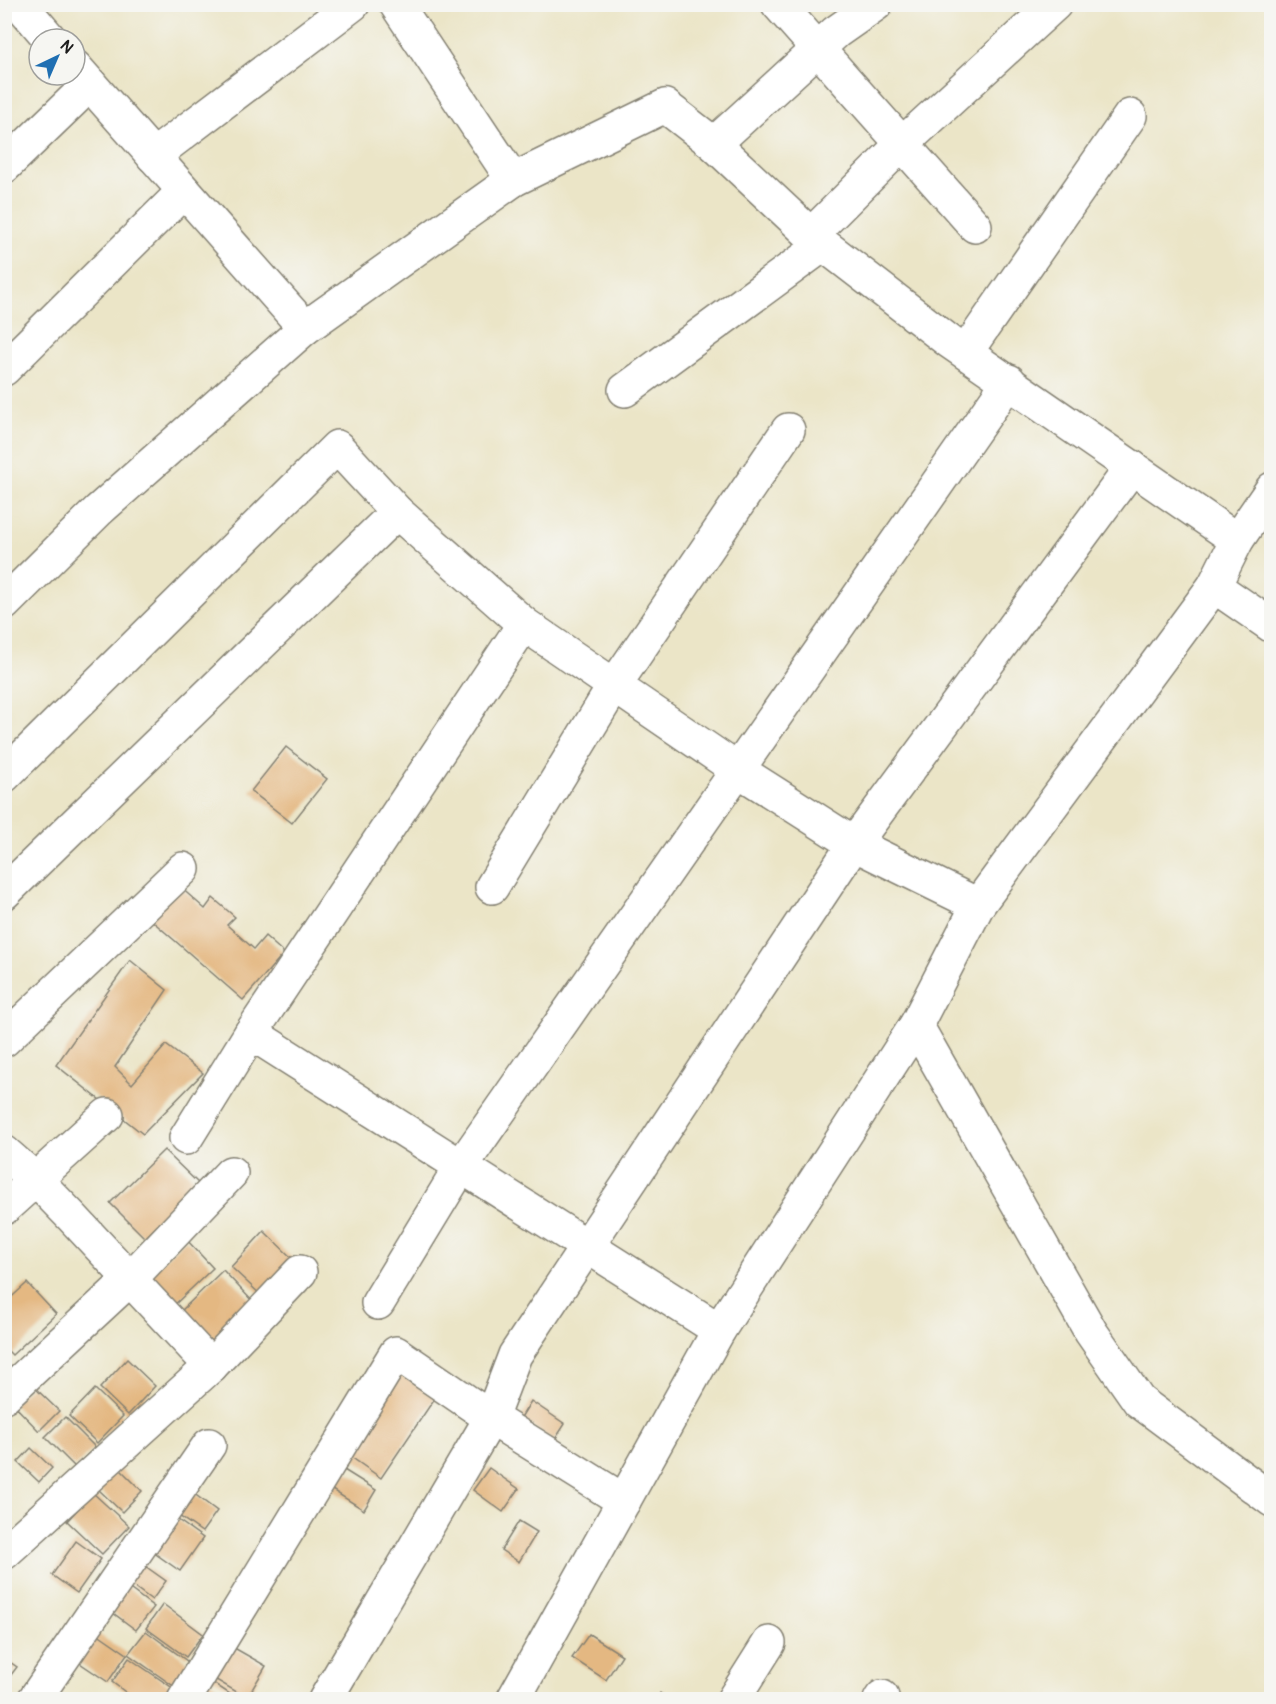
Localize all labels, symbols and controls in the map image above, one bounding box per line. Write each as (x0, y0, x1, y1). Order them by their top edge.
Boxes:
north arrow (27, 27, 87, 87)
text: N (56, 36, 78, 58)

